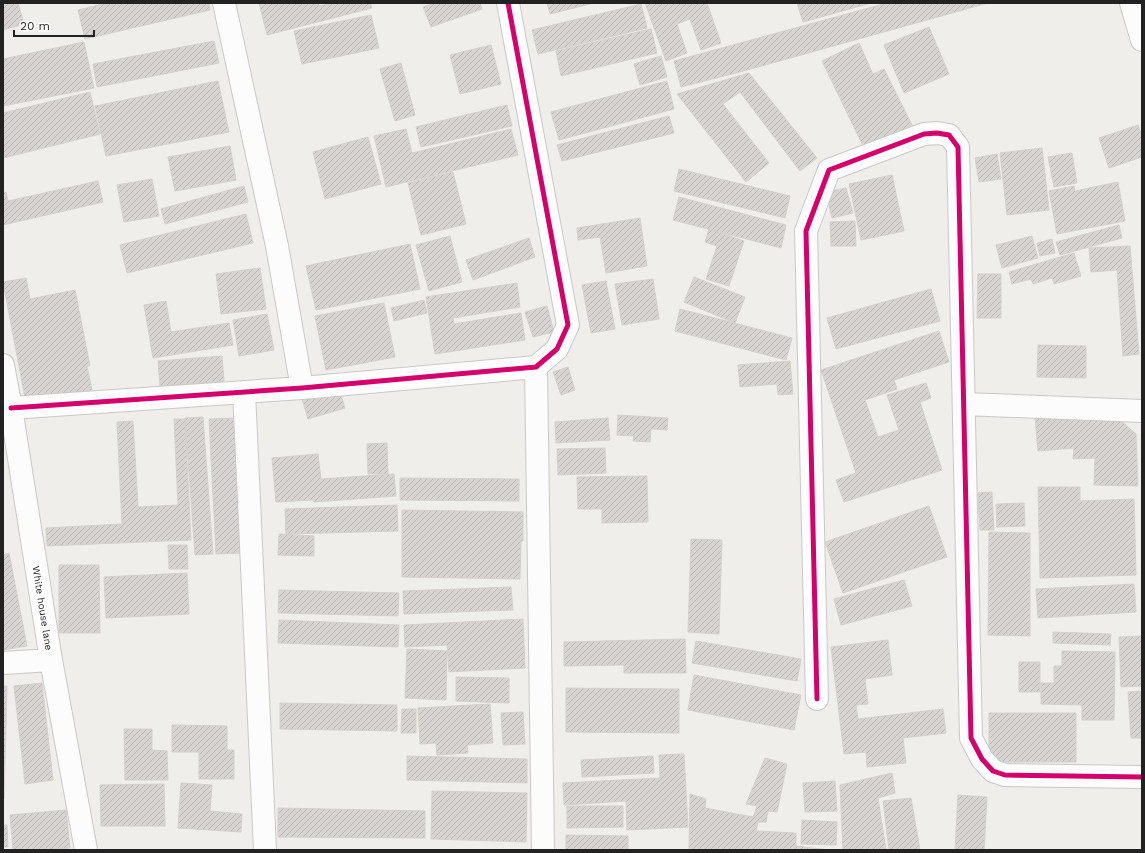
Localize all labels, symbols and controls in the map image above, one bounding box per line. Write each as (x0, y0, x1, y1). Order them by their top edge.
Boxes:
scale bar (14, 12, 94, 38)
text: 20 m (20, 19, 50, 33)
street label: White house lane (30, 565, 55, 651)

